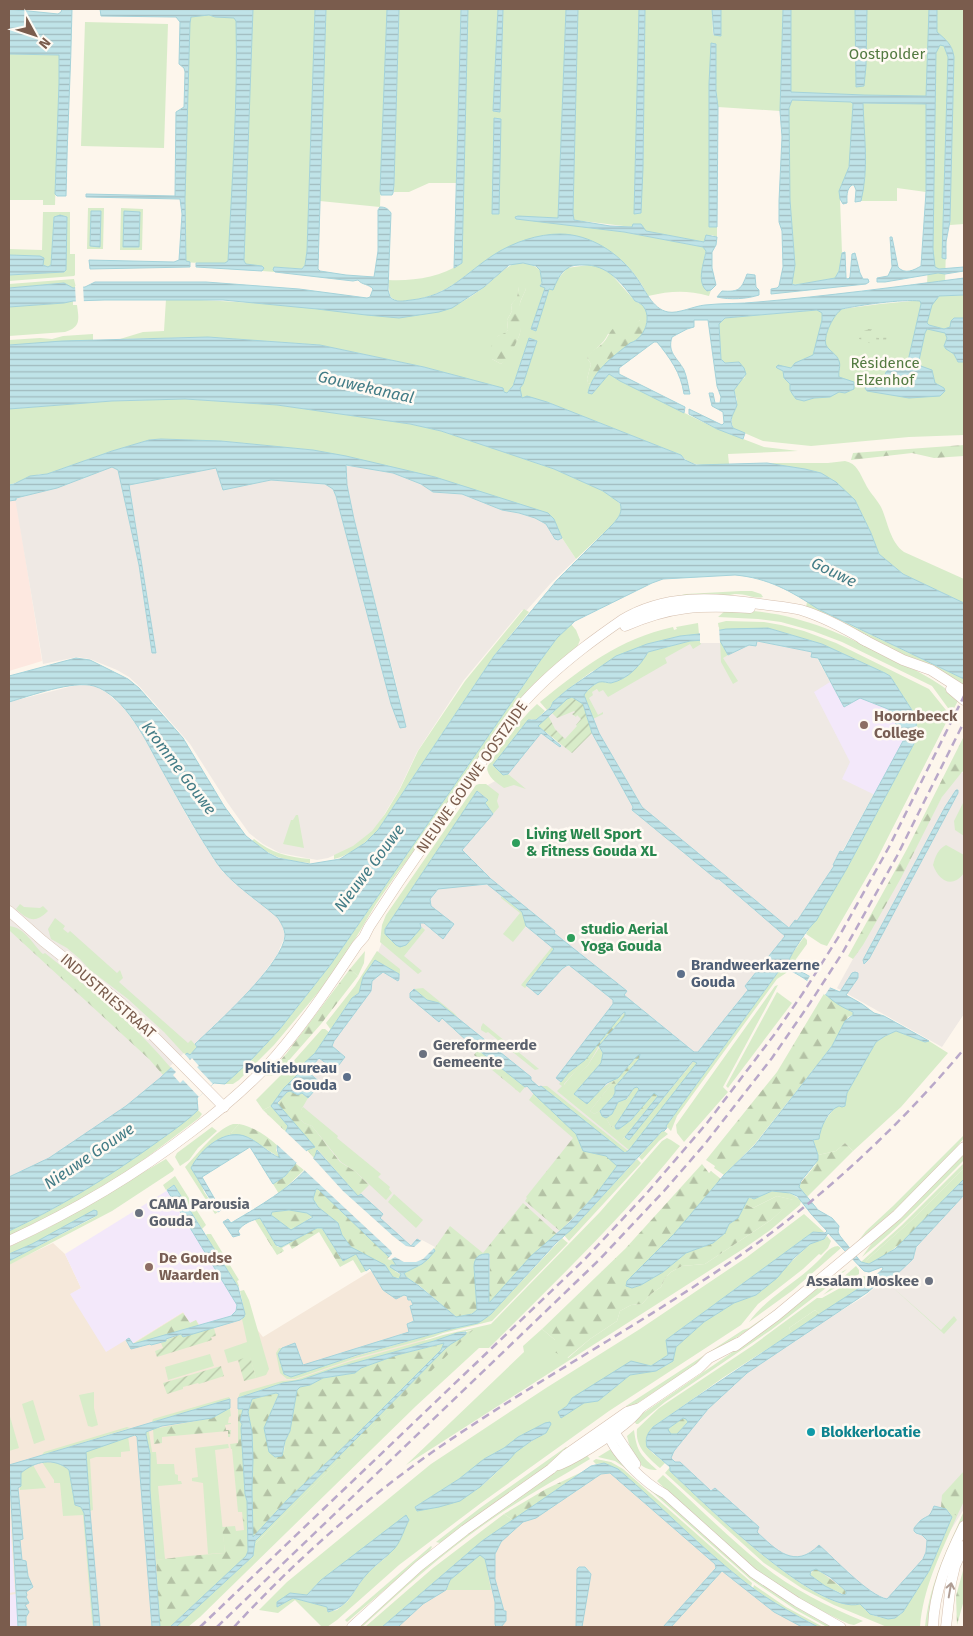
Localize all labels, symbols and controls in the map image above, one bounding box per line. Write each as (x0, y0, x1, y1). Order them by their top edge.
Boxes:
north arrow (10, 10, 60, 60)
text: N (35, 34, 54, 52)
park label: Oostpolder (849, 45, 925, 63)
park label: Résidence Elzenhof (850, 354, 920, 389)
water label: Gouwekanaal (316, 367, 416, 407)
water label: Gouwe (808, 553, 860, 591)
street label: NIEUWE GOUWE OOSTZIJDE (412, 697, 532, 857)
place label: Hoornbeeck College (874, 707, 958, 742)
water label: Kromme Gouwe (138, 718, 220, 818)
marker: Hoornbeeck College (858, 719, 870, 731)
water label: Nieuwe Gouwe (330, 820, 408, 916)
place label: Living Well Sport & Fitness Gouda XL (526, 825, 657, 860)
marker: Living Well Sport & Fitness Gouda XL (510, 837, 522, 849)
place label: studio Aerial Yoga Gouda (580, 920, 669, 955)
marker: studio Aerial Yoga Gouda (565, 932, 577, 944)
street label: INDUSTRIESTRAAT (57, 950, 159, 1042)
place label: Brandweerkazerne Gouda (691, 956, 820, 991)
marker: Brandweerkazerne Gouda (675, 968, 687, 980)
place label: Gereformeerde Gemeente (433, 1036, 537, 1071)
marker: Gereformeerde Gemeente (417, 1048, 429, 1060)
place label: Politiebureau Gouda (245, 1059, 337, 1094)
marker: Politiebureau Gouda (341, 1071, 353, 1083)
water label: Nieuwe Gouwe (40, 1119, 138, 1193)
place label: CAMA Parousia Gouda (149, 1195, 250, 1230)
marker: CAMA Parousia Gouda (133, 1207, 145, 1219)
place label: De Goudse Waarden (159, 1249, 232, 1284)
marker: De Goudse Waarden (143, 1261, 155, 1273)
place label: Assalam Moskee (806, 1272, 919, 1290)
marker: Assalam Moskee (923, 1275, 935, 1287)
place label: Blokkerlocatie (821, 1423, 921, 1441)
marker: Blokkerlocatie (805, 1426, 817, 1438)
one-way arrow (946, 1582, 956, 1598)

